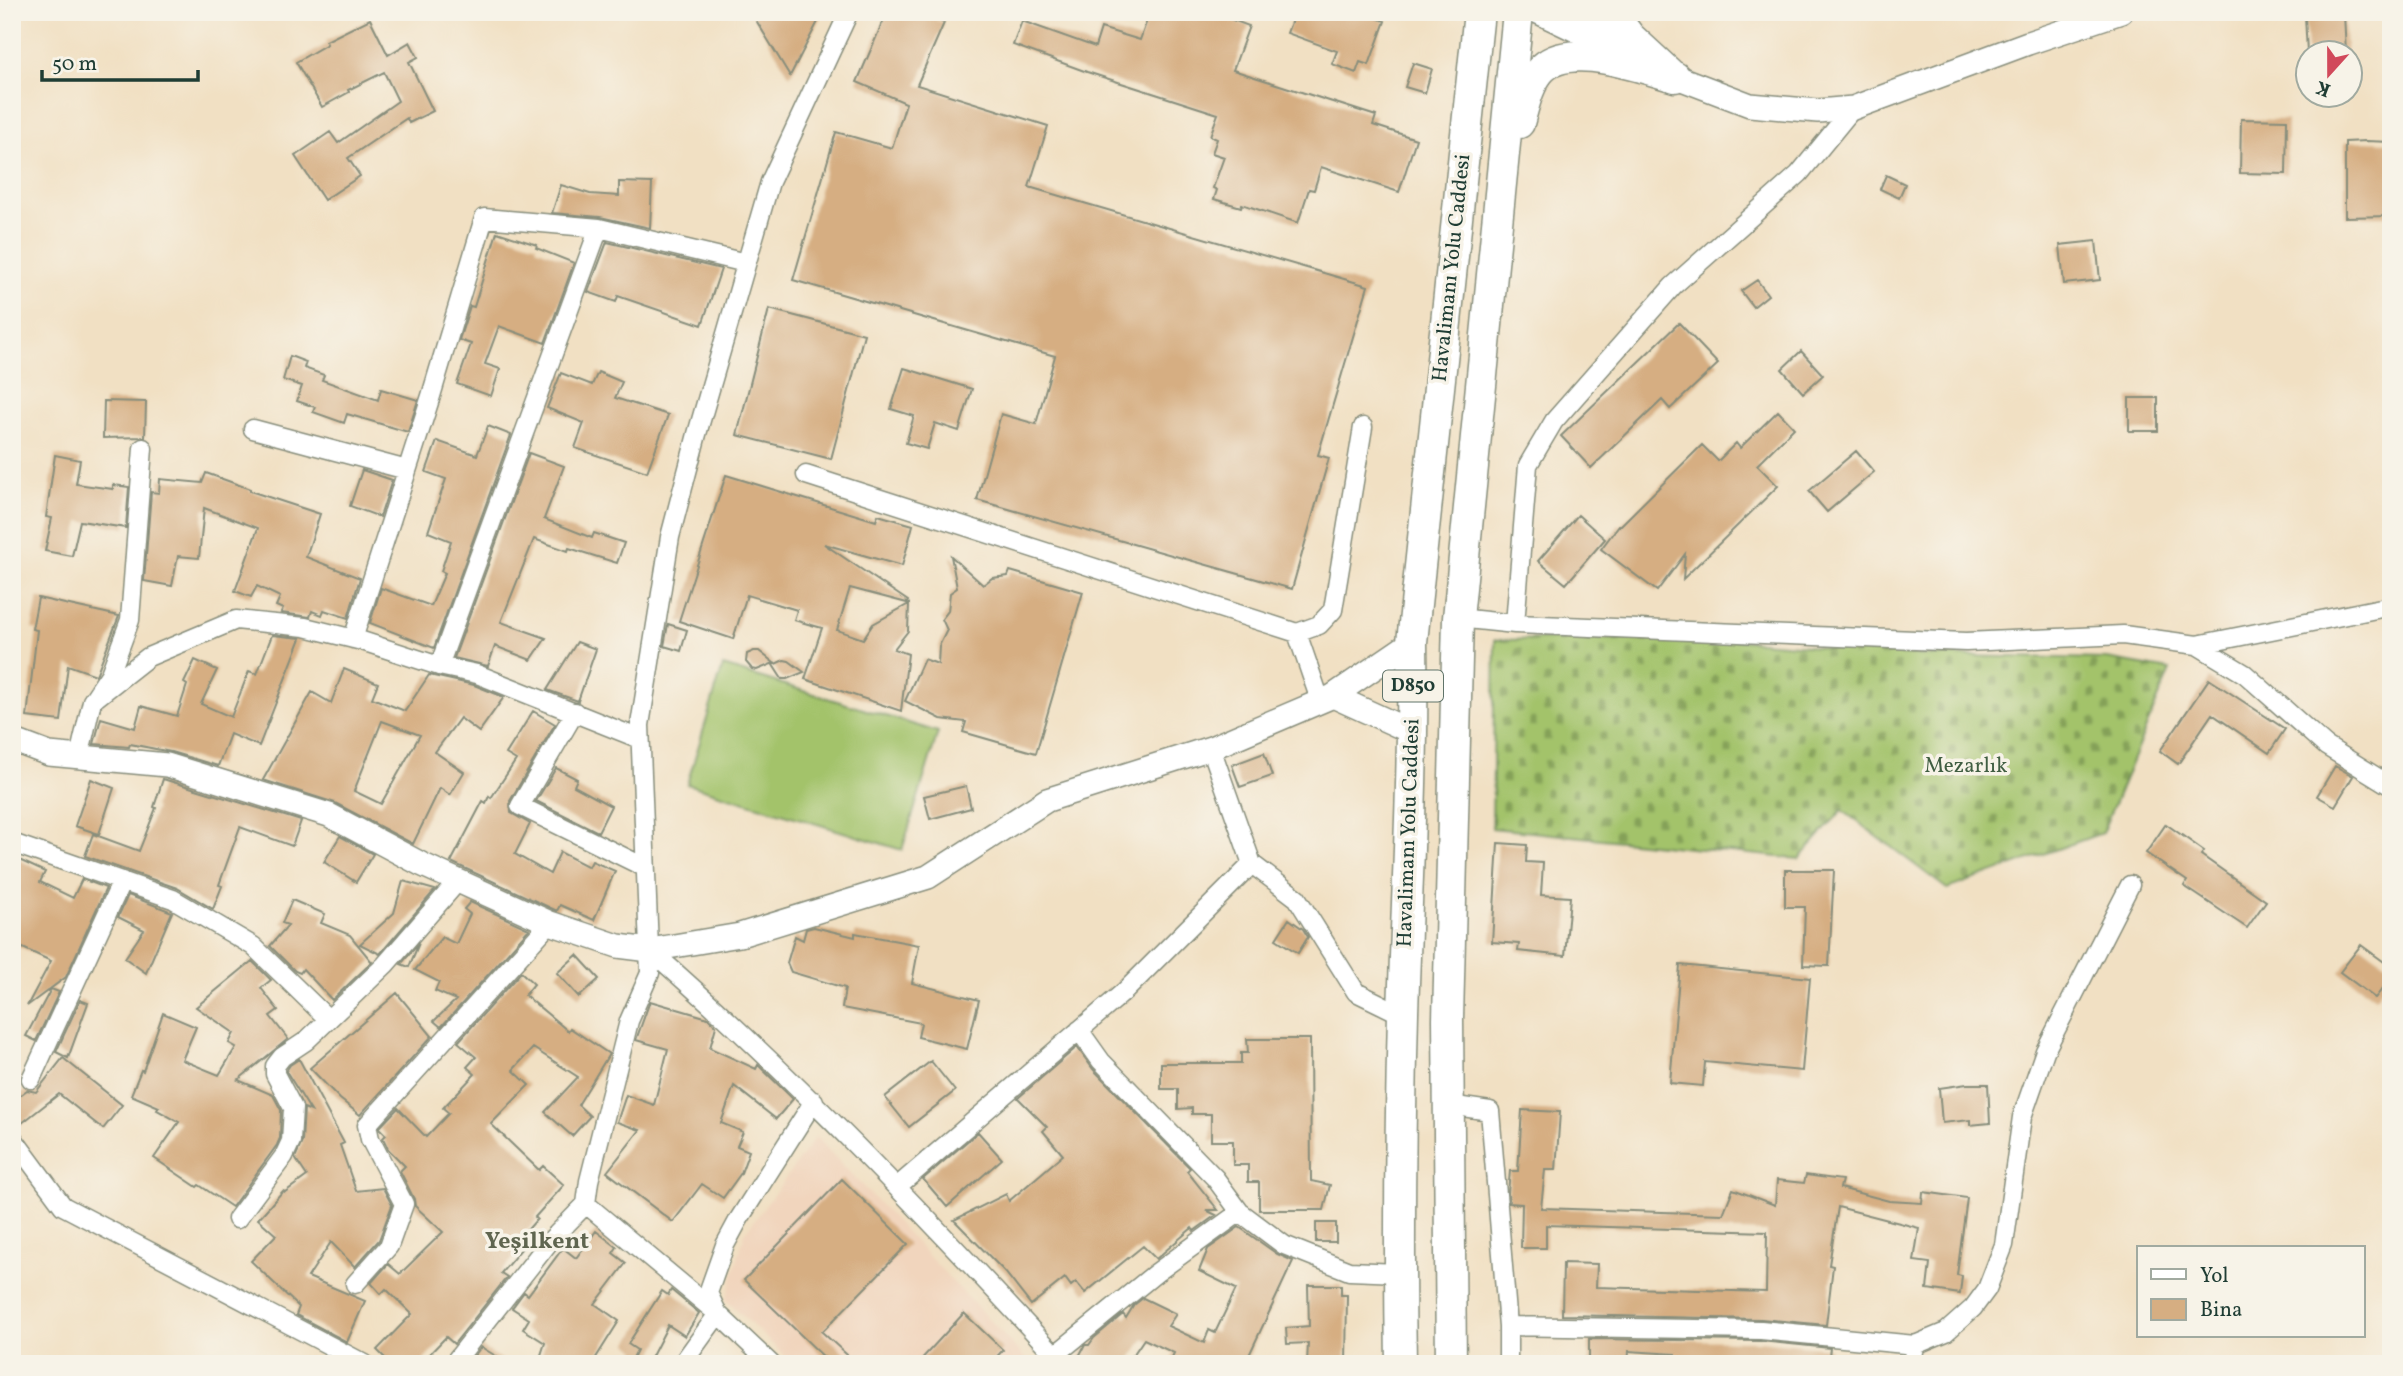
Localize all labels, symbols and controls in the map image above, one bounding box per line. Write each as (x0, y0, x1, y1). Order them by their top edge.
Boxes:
scale bar (42, 38, 198, 82)
north arrow (2294, 38, 2364, 108)
text: 50 m (52, 50, 97, 79)
text: K (2312, 73, 2335, 103)
street label: Havalimanı Yolu Caddesi (1426, 153, 1478, 383)
road number: D850 (1383, 670, 1443, 702)
street label: Havalimanı Yolu Caddesi (1391, 718, 1427, 948)
park label: Mezarlık (1925, 752, 2008, 781)
district label: Yeşilkent (485, 1225, 589, 1259)
legend (2137, 1246, 2364, 1338)
text: Yol (2200, 1262, 2229, 1291)
text: Bina (2200, 1296, 2242, 1325)

